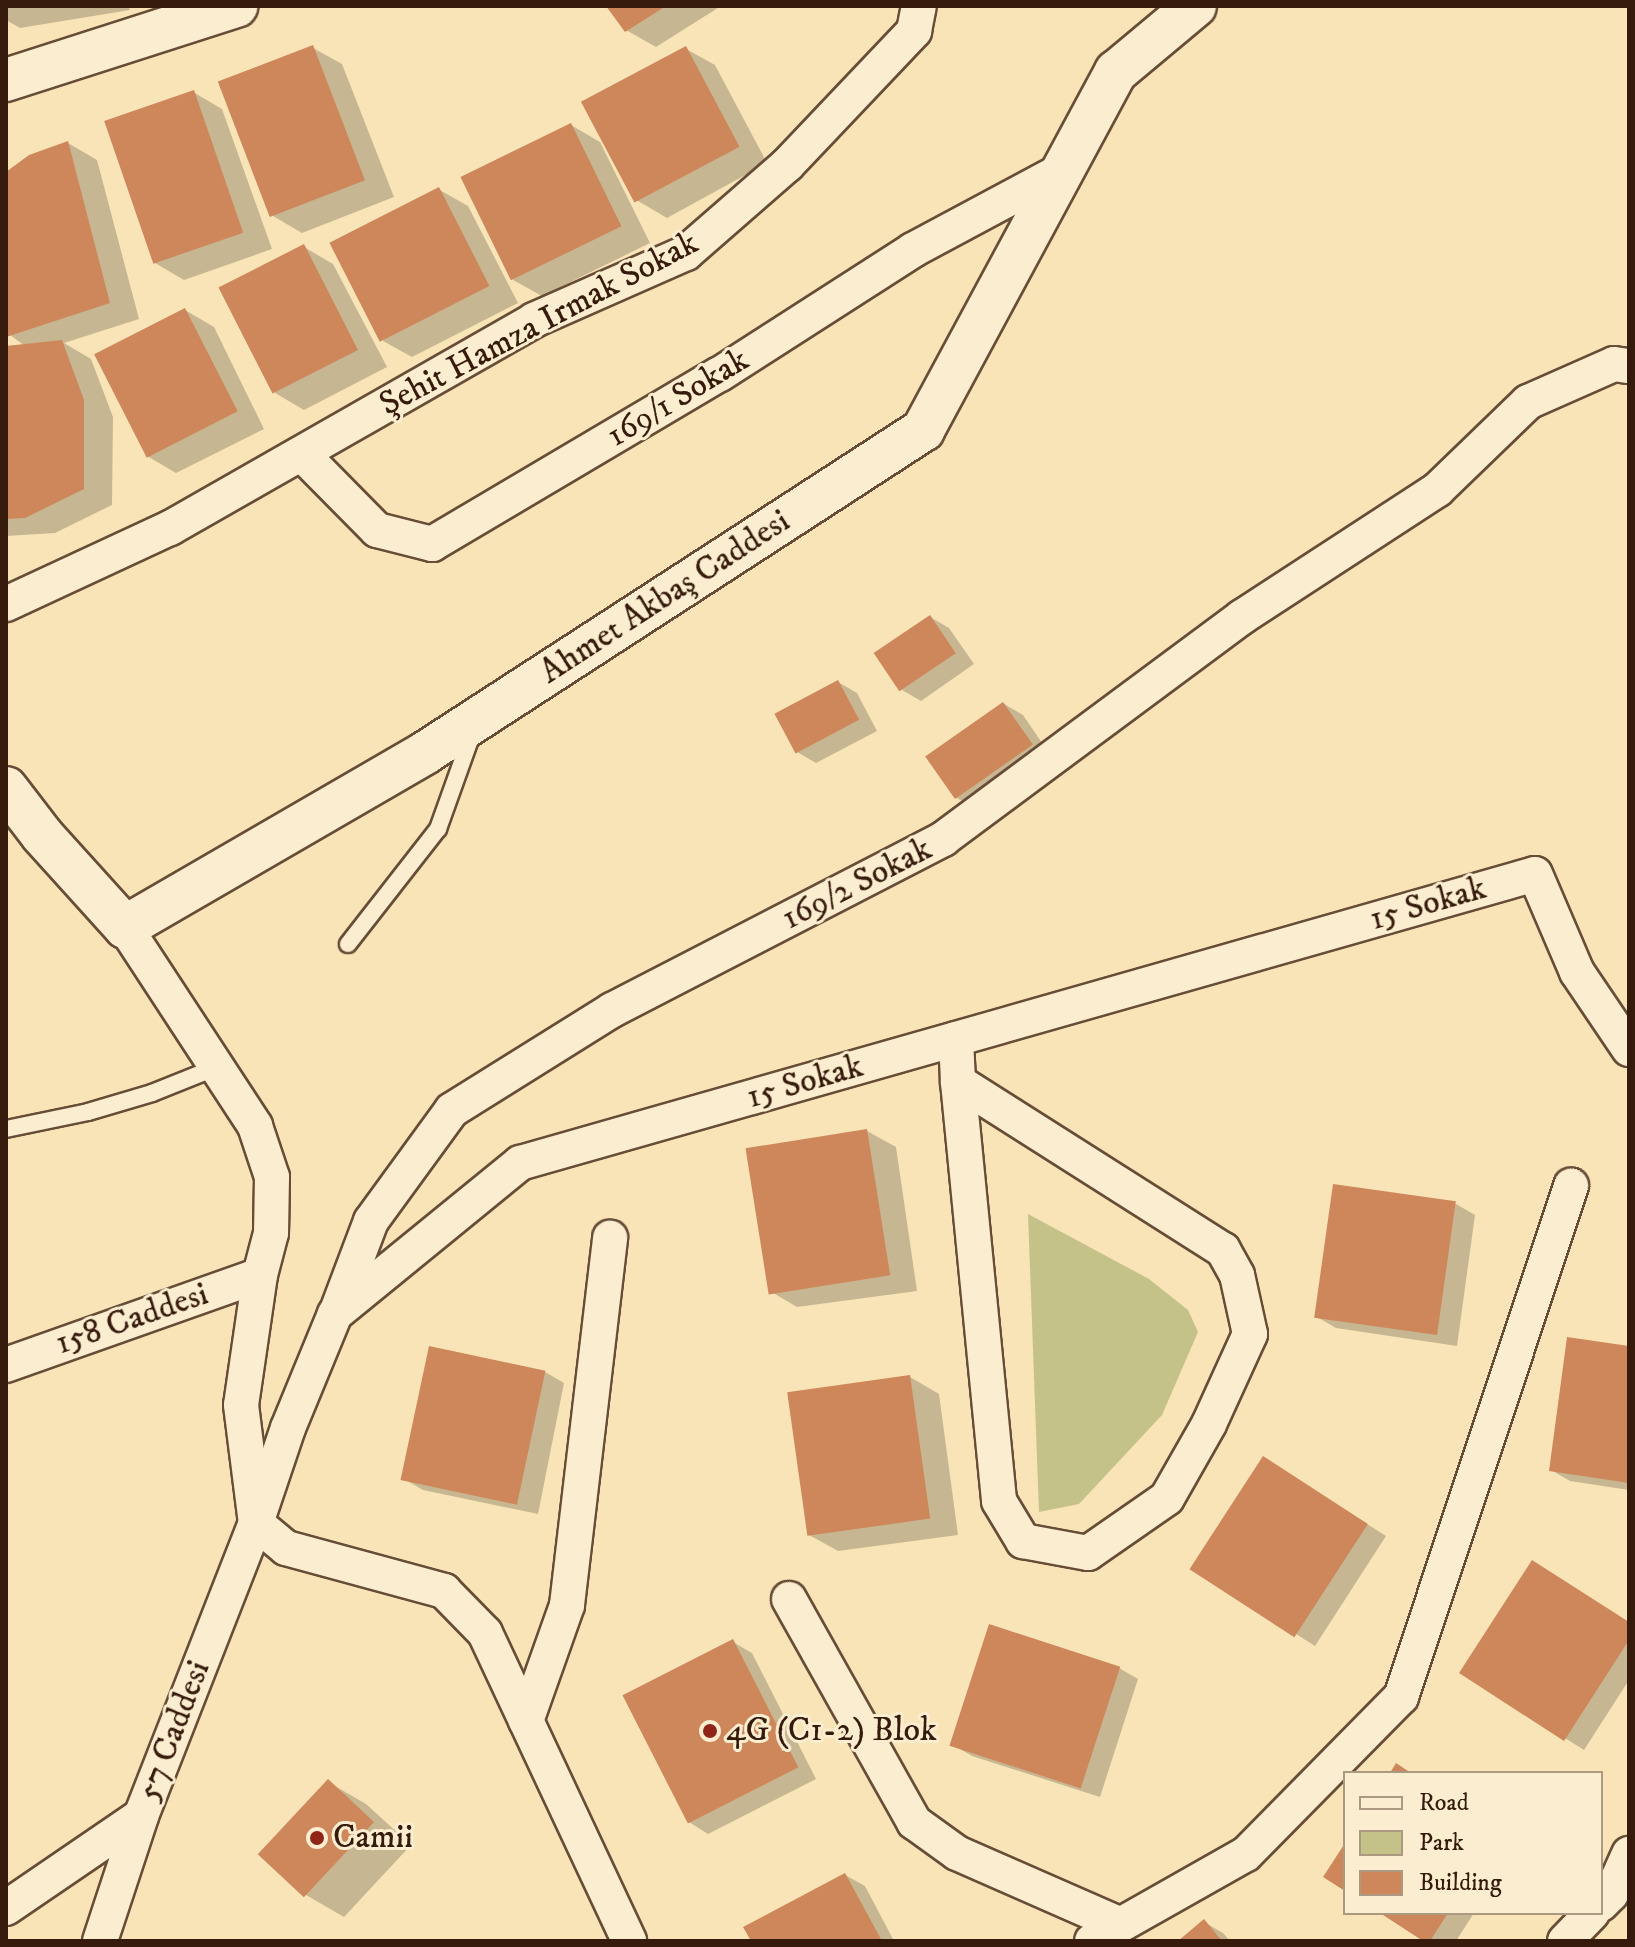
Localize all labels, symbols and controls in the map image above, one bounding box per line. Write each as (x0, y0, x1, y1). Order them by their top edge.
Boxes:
street label: Şehit Hamza Irmak Sokak (373, 223, 705, 425)
street label: 169/1 Sokak (600, 340, 756, 456)
street label: Ahmet Akbaş Caddesi (532, 501, 798, 693)
street label: 169/2 Sokak (775, 829, 939, 939)
street label: 15 Sokak (1365, 868, 1491, 940)
street label: 15 Sokak (742, 1046, 868, 1118)
street label: 158 Caddesi (50, 1274, 214, 1364)
street label: 57 Caddesi (129, 1655, 219, 1807)
place label: 4G (C1-2) Blok (726, 1711, 937, 1751)
marker: 4G (C1-2) Blok (701, 1722, 719, 1740)
legend (1343, 1771, 1603, 1915)
text: Road (1419, 1788, 1469, 1818)
place label: Camii (333, 1818, 413, 1858)
text: Park (1419, 1828, 1464, 1858)
marker: Camii (308, 1829, 326, 1847)
text: Building (1419, 1868, 1502, 1898)

